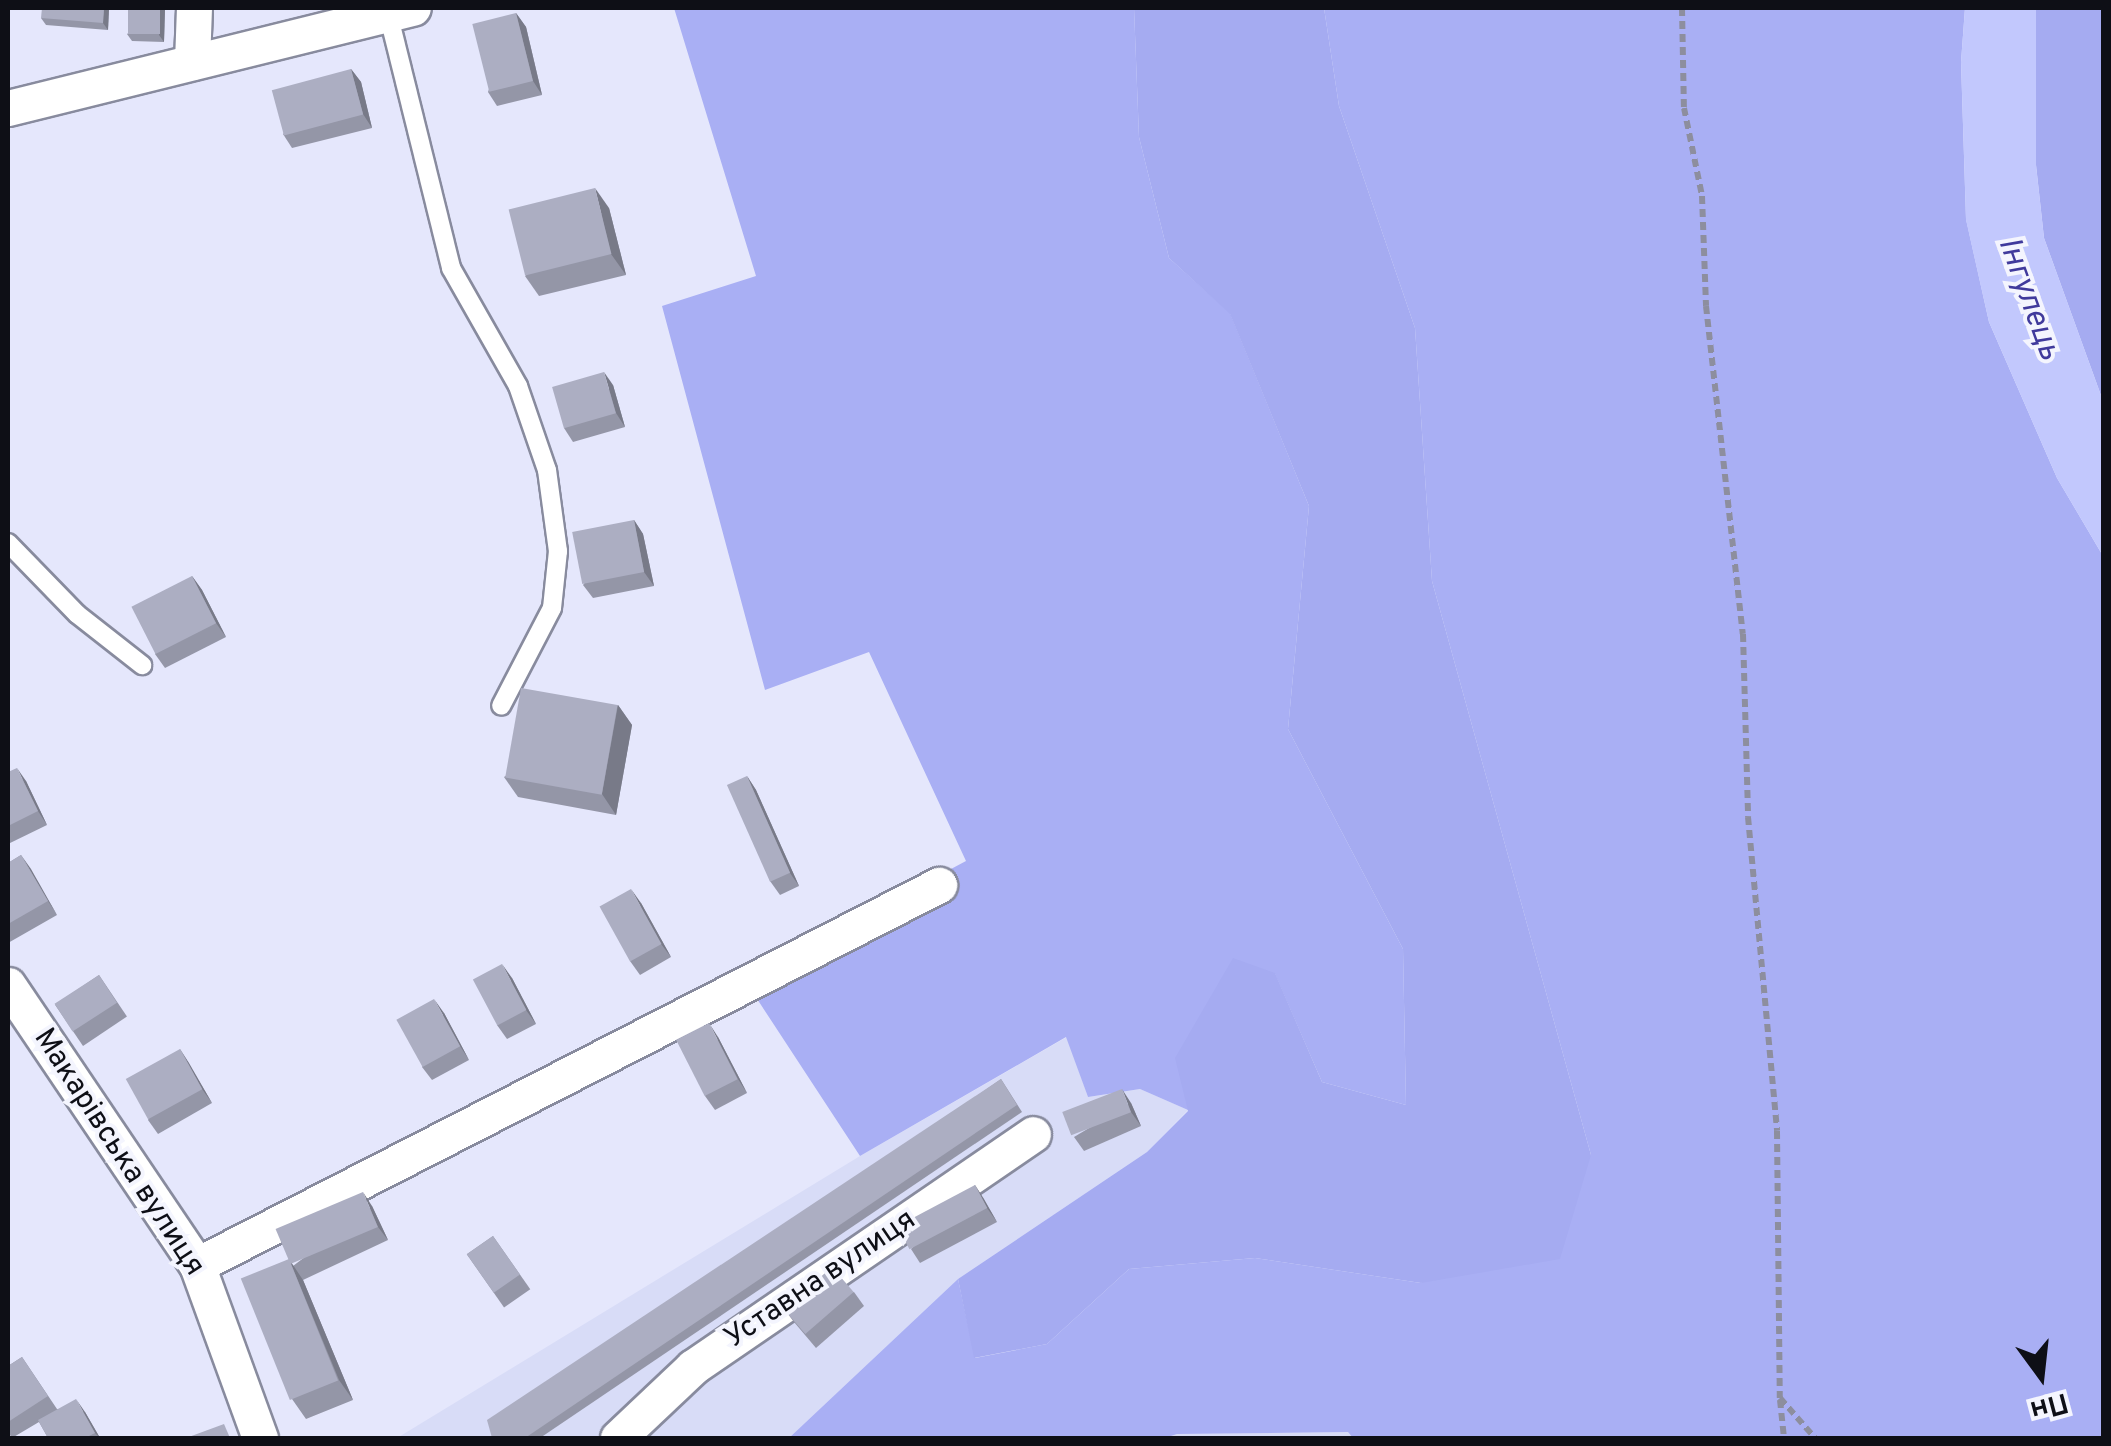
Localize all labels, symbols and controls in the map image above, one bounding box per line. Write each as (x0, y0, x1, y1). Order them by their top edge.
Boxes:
water label: Інгулець (1988, 232, 2068, 366)
street label: Макарівська вулиця (25, 1023, 211, 1283)
street label: Уставна вулиця (719, 1203, 923, 1357)
north arrow (1991, 1326, 2091, 1426)
text: Пн (2026, 1383, 2072, 1427)

